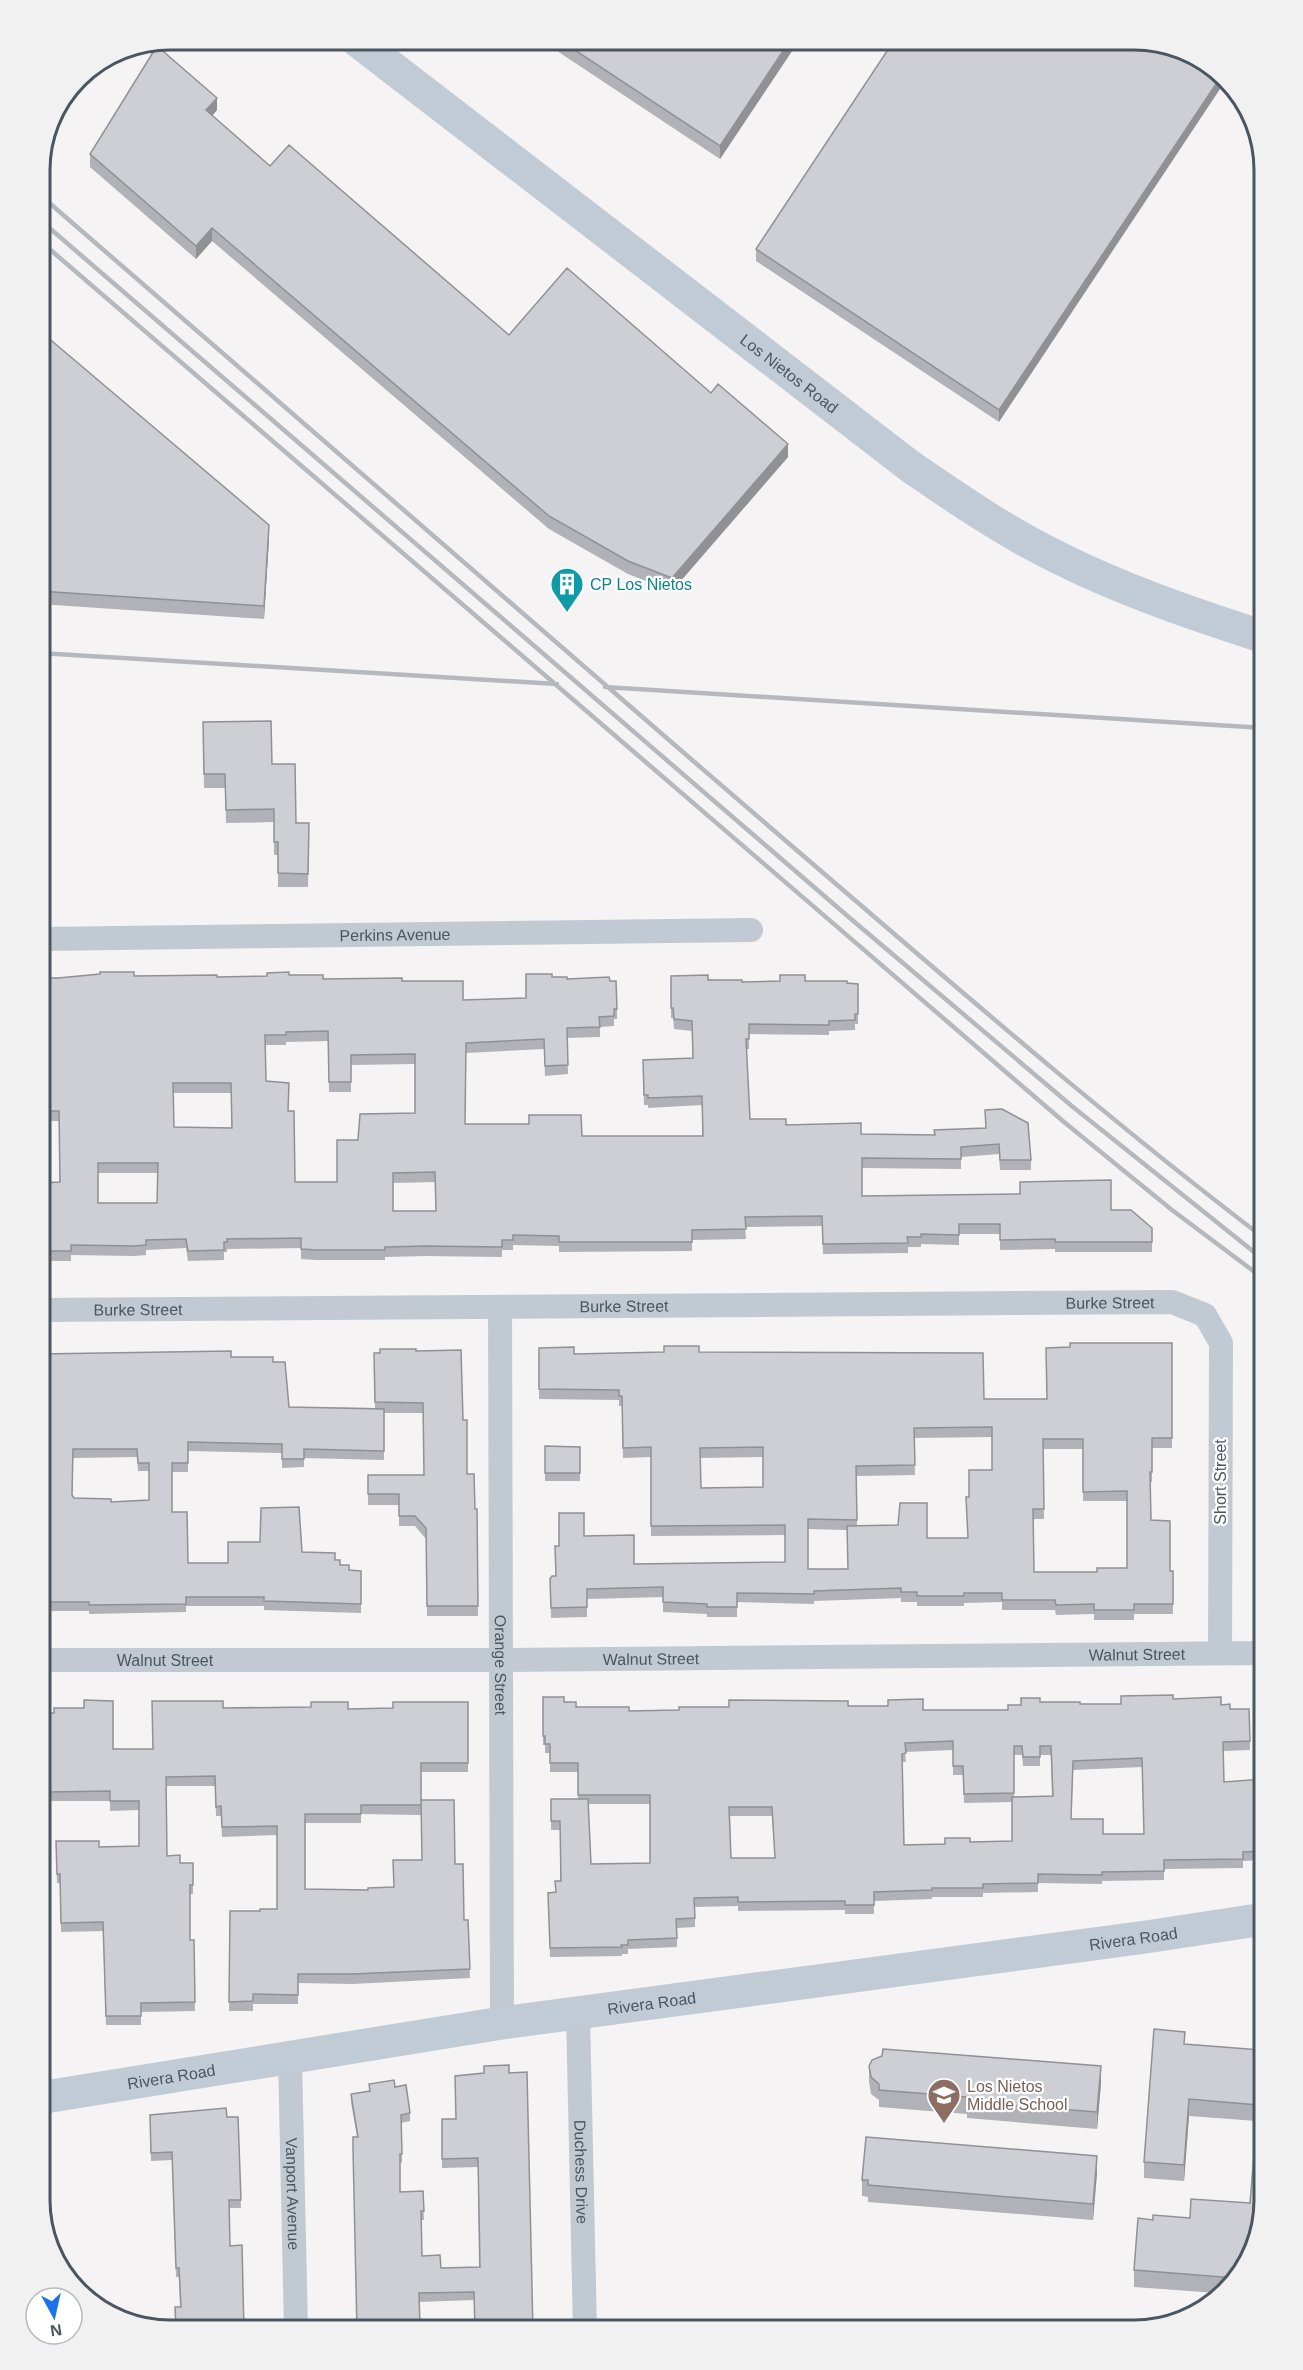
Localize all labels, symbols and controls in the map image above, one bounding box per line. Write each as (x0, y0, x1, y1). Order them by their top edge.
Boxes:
street label: Los Nietos Road (737, 331, 841, 417)
building icon: CP Los Nietos (549, 566, 585, 613)
place label: CP Los Nietos (590, 576, 692, 593)
street label: Perkins Avenue (339, 926, 451, 944)
street label: Burke Street (1065, 1294, 1155, 1312)
street label: Burke Street (579, 1298, 669, 1315)
street label: Burke Street (93, 1301, 183, 1319)
street label: Short Street (1212, 1439, 1229, 1525)
street label: Orange Street (492, 1615, 509, 1716)
street label: Walnut Street (1089, 1646, 1186, 1664)
street label: Walnut Street (603, 1650, 700, 1668)
street label: Walnut Street (117, 1652, 214, 1669)
street label: Rivera Road (1088, 1924, 1179, 1953)
street label: Rivera Road (606, 1989, 697, 2018)
street label: Rivera Road (126, 2062, 217, 2093)
school or university icon: Los Nietos Middle School (926, 2077, 962, 2124)
place label: Los Nietos Middle School (967, 2078, 1068, 2113)
street label: Duchess Drive (571, 2120, 591, 2224)
street label: Vanport Avenue (283, 2138, 302, 2250)
north arrow (24, 2286, 84, 2346)
text: N (49, 2321, 63, 2340)

